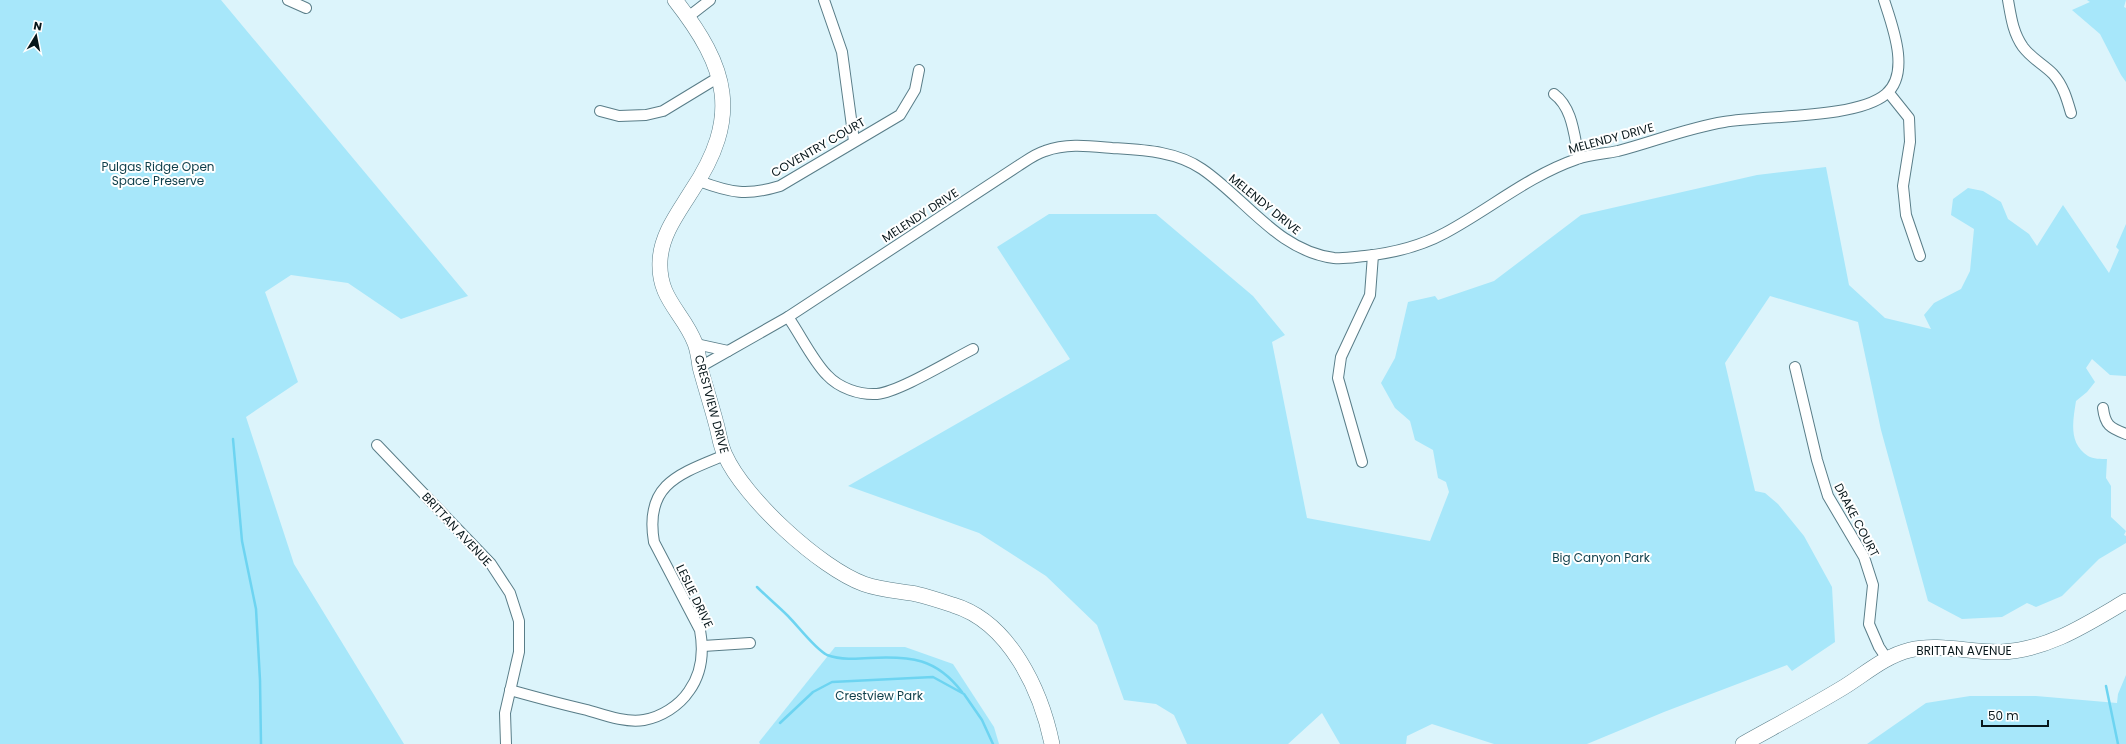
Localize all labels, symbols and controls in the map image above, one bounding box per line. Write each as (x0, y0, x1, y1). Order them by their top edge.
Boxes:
north arrow (16, 16, 56, 56)
text: N (32, 18, 43, 35)
street label: COVENTRY COURT (768, 113, 869, 181)
street label: MELENDY DRIVE (1566, 118, 1656, 158)
park label: Pulgas Ridge Open Space Preserve (101, 158, 215, 189)
street label: MELENDY DRIVE (1225, 170, 1305, 238)
street label: MELENDY DRIVE (878, 184, 962, 246)
street label: CRESTVIEW DRIVE (691, 353, 733, 455)
street label: DRAKE COURT (1830, 480, 1884, 560)
street label: BRITTAN AVENUE (418, 488, 496, 570)
park label: Big Canyon Park (1552, 549, 1651, 566)
street label: LESLIE DRIVE (672, 561, 718, 631)
street label: BRITTAN AVENUE (1916, 642, 2012, 659)
park label: Crestview Park (835, 687, 924, 704)
scale bar (1982, 702, 2048, 728)
text: 50 m (1988, 707, 2019, 724)

